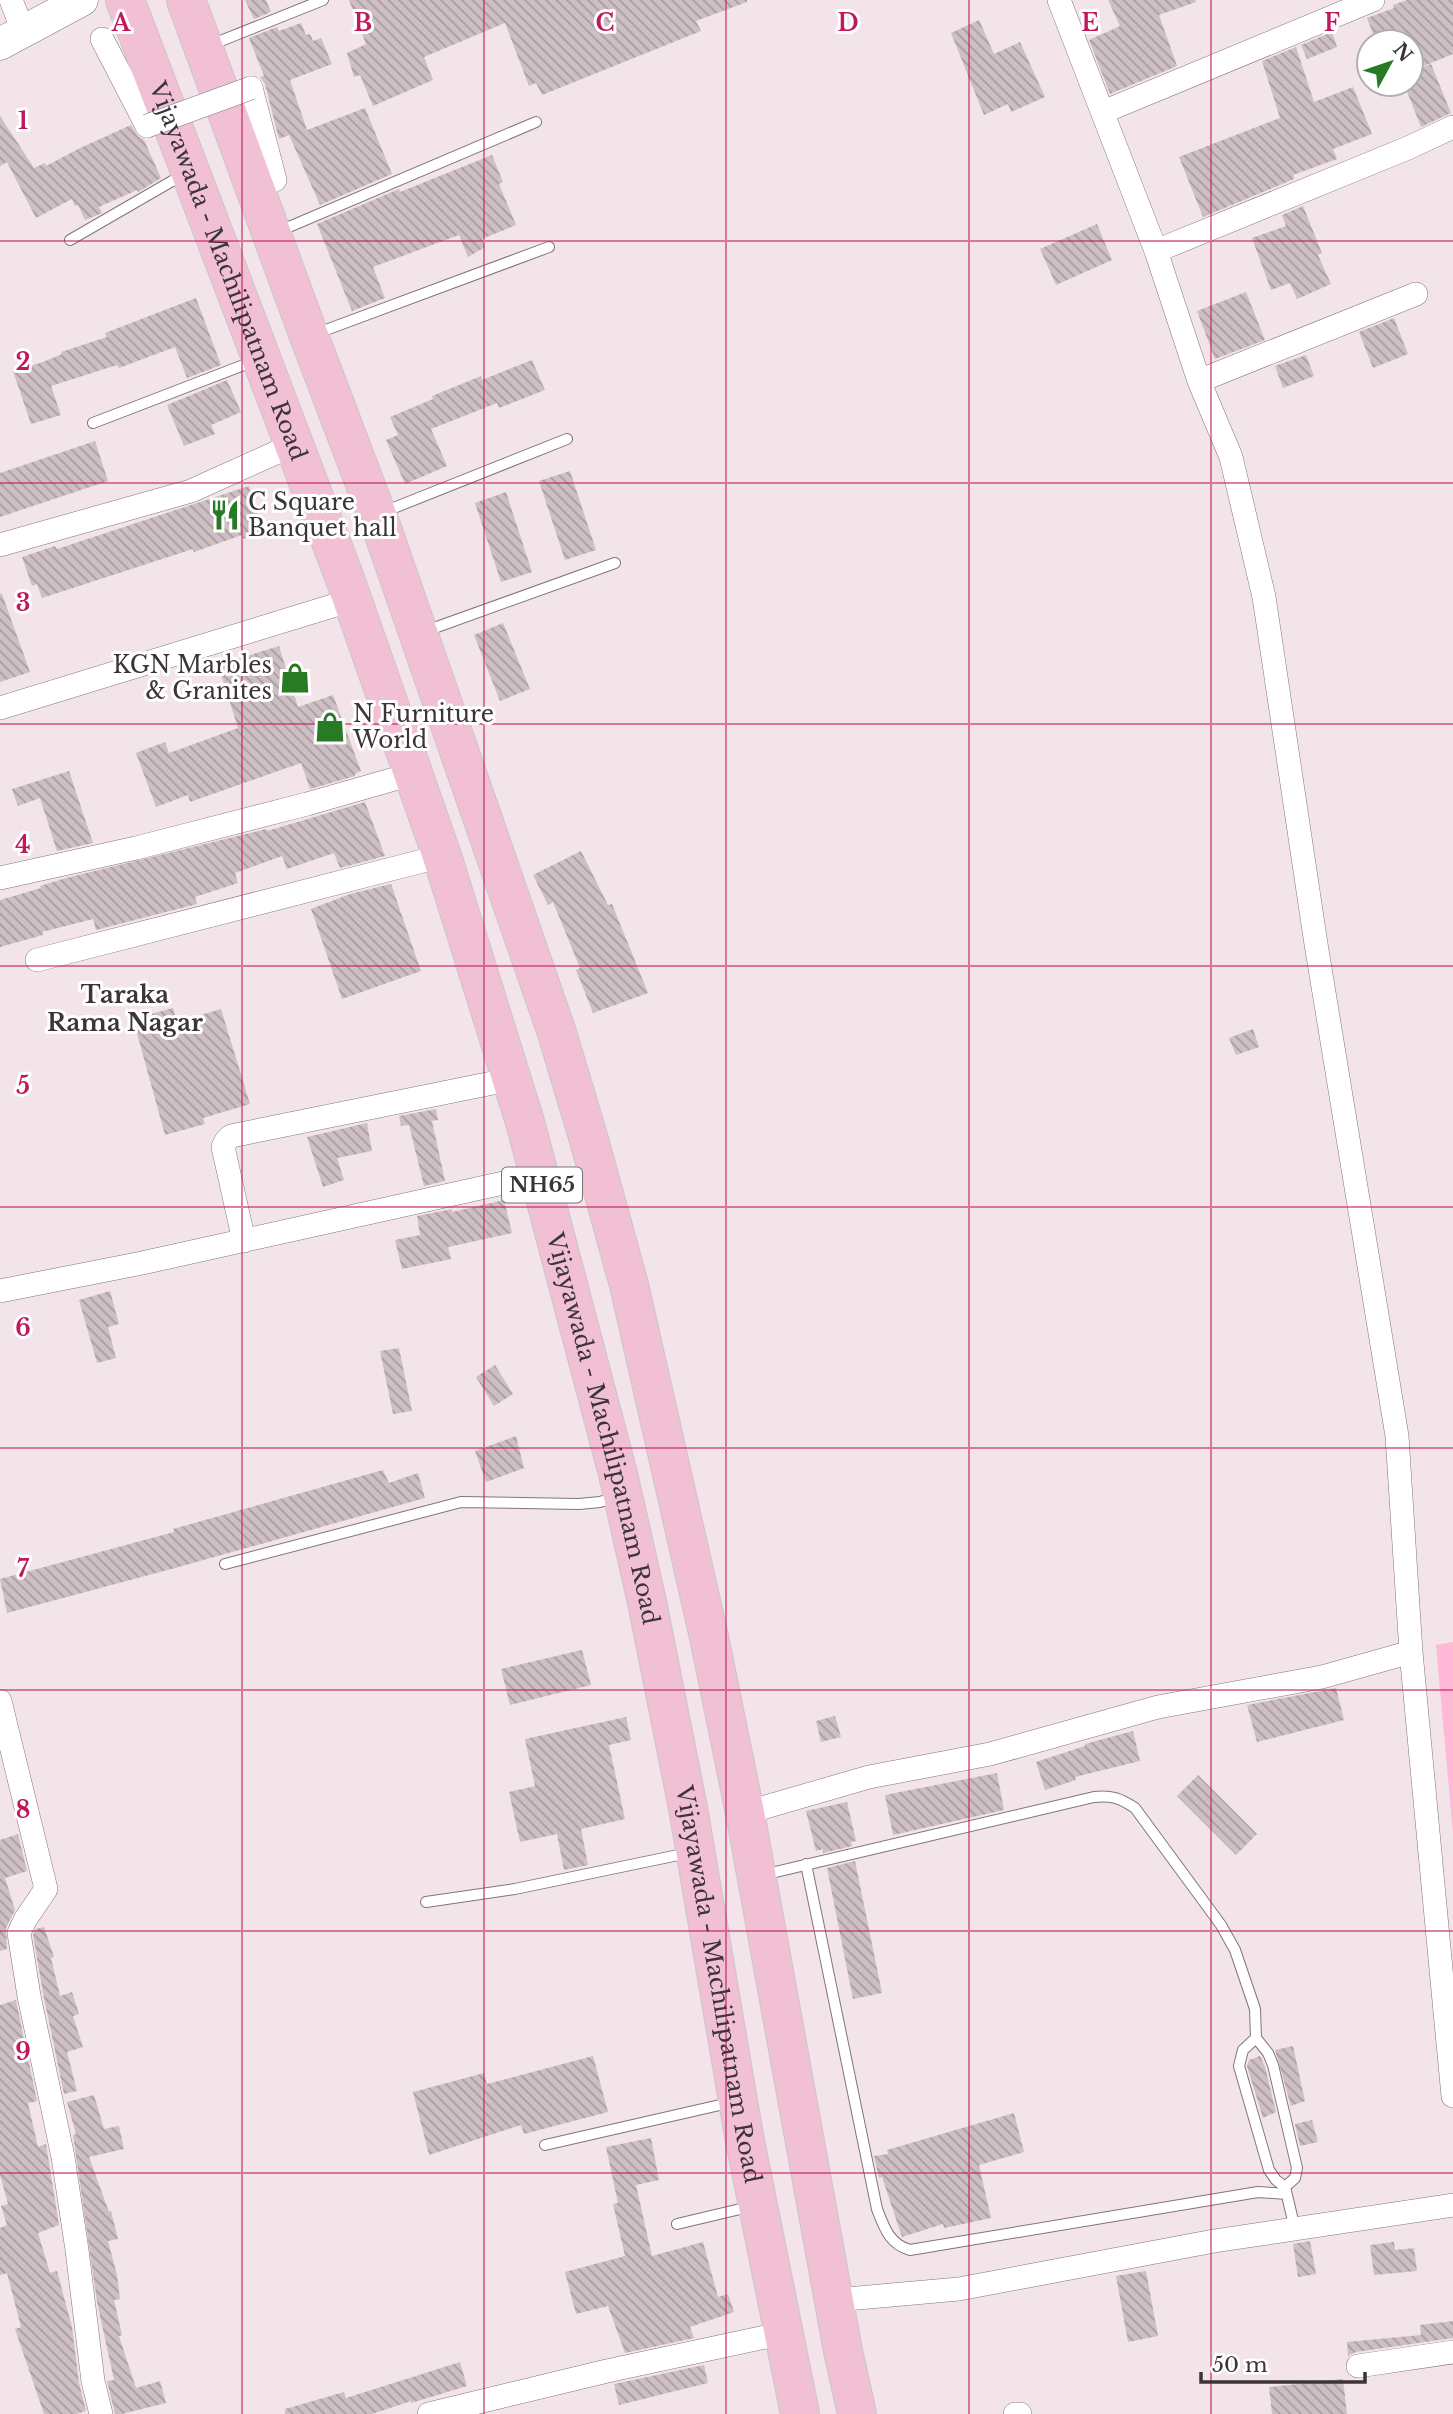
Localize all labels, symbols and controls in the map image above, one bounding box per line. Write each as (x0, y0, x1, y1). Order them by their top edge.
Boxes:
text: A (111, 9, 132, 37)
text: B (354, 9, 372, 37)
text: C (596, 9, 614, 37)
text: D (837, 9, 859, 37)
text: E (1081, 9, 1099, 37)
text: F (1324, 9, 1340, 37)
north arrow (1355, 28, 1425, 98)
text: N (1388, 38, 1417, 67)
street label: Vijayawada - Machilipatnam Road (143, 77, 313, 464)
text: 1 (18, 107, 28, 135)
text: 2 (16, 348, 30, 376)
place label: C Square Banquet hall (248, 488, 397, 542)
restaurant icon: C Square Banquet hall (208, 498, 242, 532)
text: 3 (16, 589, 30, 617)
place label: KGN Marbles & Granites (113, 651, 272, 705)
shop icon: KGN Marbles & Granites (278, 661, 312, 695)
place label: N Furniture World (352, 700, 494, 754)
shop icon: N Furniture World (313, 710, 347, 744)
text: 4 (15, 831, 31, 859)
district label: Taraka Rama Nagar (47, 980, 203, 1037)
text: 5 (16, 1072, 30, 1100)
road number: NH65 (502, 1168, 582, 1202)
street label: Vijayawada - Machilipatnam Road (541, 1229, 665, 1627)
text: 6 (15, 1314, 31, 1342)
text: 7 (17, 1555, 30, 1583)
street label: Vijayawada - Machilipatnam Road (670, 1782, 767, 2186)
text: 8 (16, 1796, 30, 1824)
text: 9 (15, 2038, 31, 2066)
scale bar (1201, 2340, 1366, 2384)
text: 50 m (1212, 2352, 1268, 2378)

